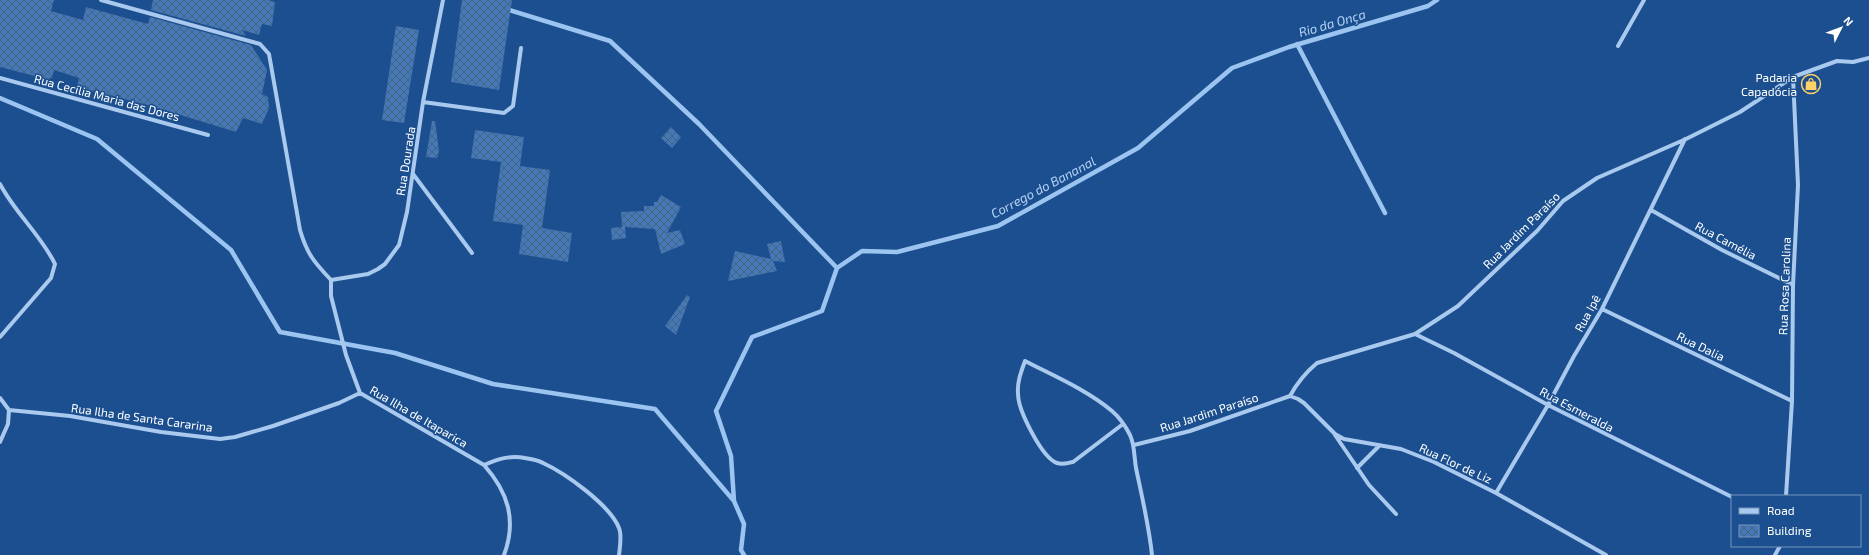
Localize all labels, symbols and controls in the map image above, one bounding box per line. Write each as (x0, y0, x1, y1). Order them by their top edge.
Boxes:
water label: Rio da Onça (1297, 6, 1368, 41)
north arrow (1821, 8, 1861, 48)
text: N (1841, 14, 1856, 28)
place label: Padaria Capadócia (1741, 70, 1797, 98)
street label: Rua Cecília Maria das Dores (33, 71, 181, 123)
shop icon: Padaria Capadócia (1800, 73, 1822, 95)
street label: Rua Dourada (393, 125, 417, 197)
water label: Corrego do Bananal (988, 153, 1098, 221)
street label: Rua Jardim Paraíso (1480, 189, 1562, 271)
street label: Rua Camélia (1693, 218, 1759, 262)
street label: Rua Rosa Carolina (1775, 237, 1793, 335)
street label: Rua Ipê (1571, 292, 1603, 334)
street label: Rua Dalia (1675, 328, 1727, 364)
street label: Rua Ilha de Itaparica (368, 382, 470, 450)
street label: Rua Esmeralda (1538, 384, 1616, 434)
street label: Rua Jardim Paraíso (1158, 389, 1260, 435)
street label: Rua Ilha de Santa Cararina (70, 400, 214, 434)
street label: Rua Flor de Liz (1417, 440, 1495, 486)
legend (1731, 495, 1861, 547)
text: Road (1767, 503, 1795, 517)
text: Building (1767, 523, 1812, 537)

